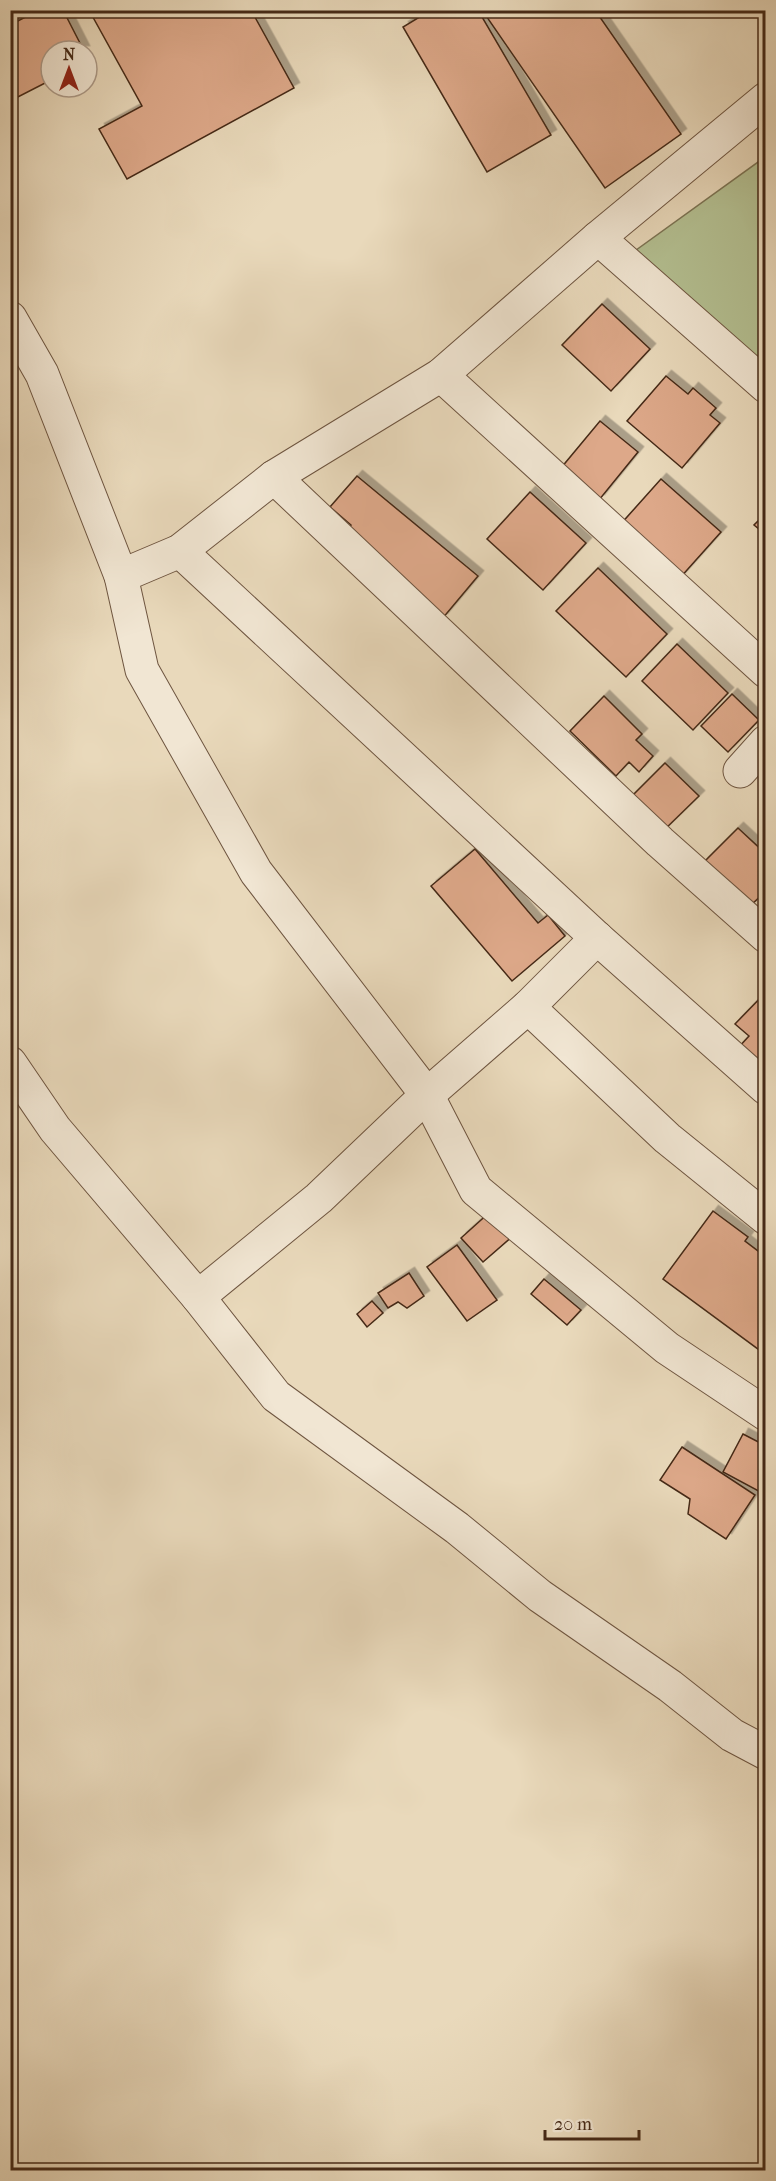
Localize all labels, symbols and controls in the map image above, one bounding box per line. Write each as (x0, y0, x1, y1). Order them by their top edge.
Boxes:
north arrow (39, 39, 99, 99)
text: N (63, 45, 76, 64)
scale bar (545, 2103, 640, 2141)
text: 20 m (554, 2114, 592, 2135)

